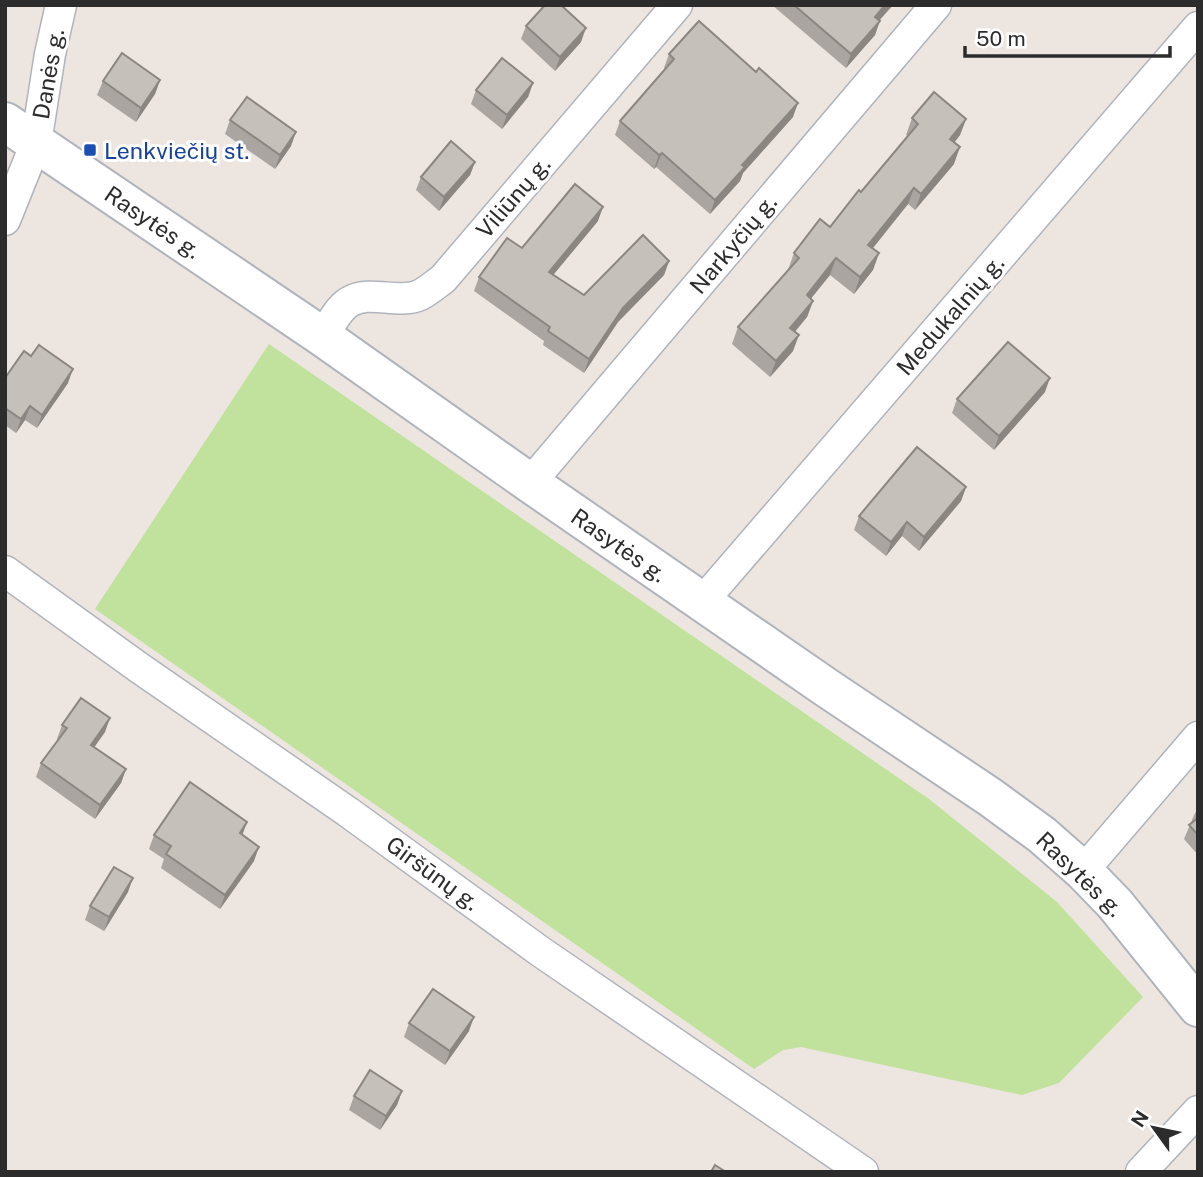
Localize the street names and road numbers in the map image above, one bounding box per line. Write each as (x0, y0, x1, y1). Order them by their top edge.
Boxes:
street label: Danės g. (27, 27, 69, 121)
street label: Viliūnų g. (470, 151, 556, 243)
street label: Rasytės g. (100, 180, 206, 264)
street label: Narkyčių g. (684, 189, 782, 299)
street label: Medukalnių g. (891, 250, 1009, 380)
street label: Rasytės g. (566, 502, 672, 588)
street label: Rasytės g. (1031, 826, 1129, 922)
street label: Giršūnų g. (381, 830, 485, 916)

